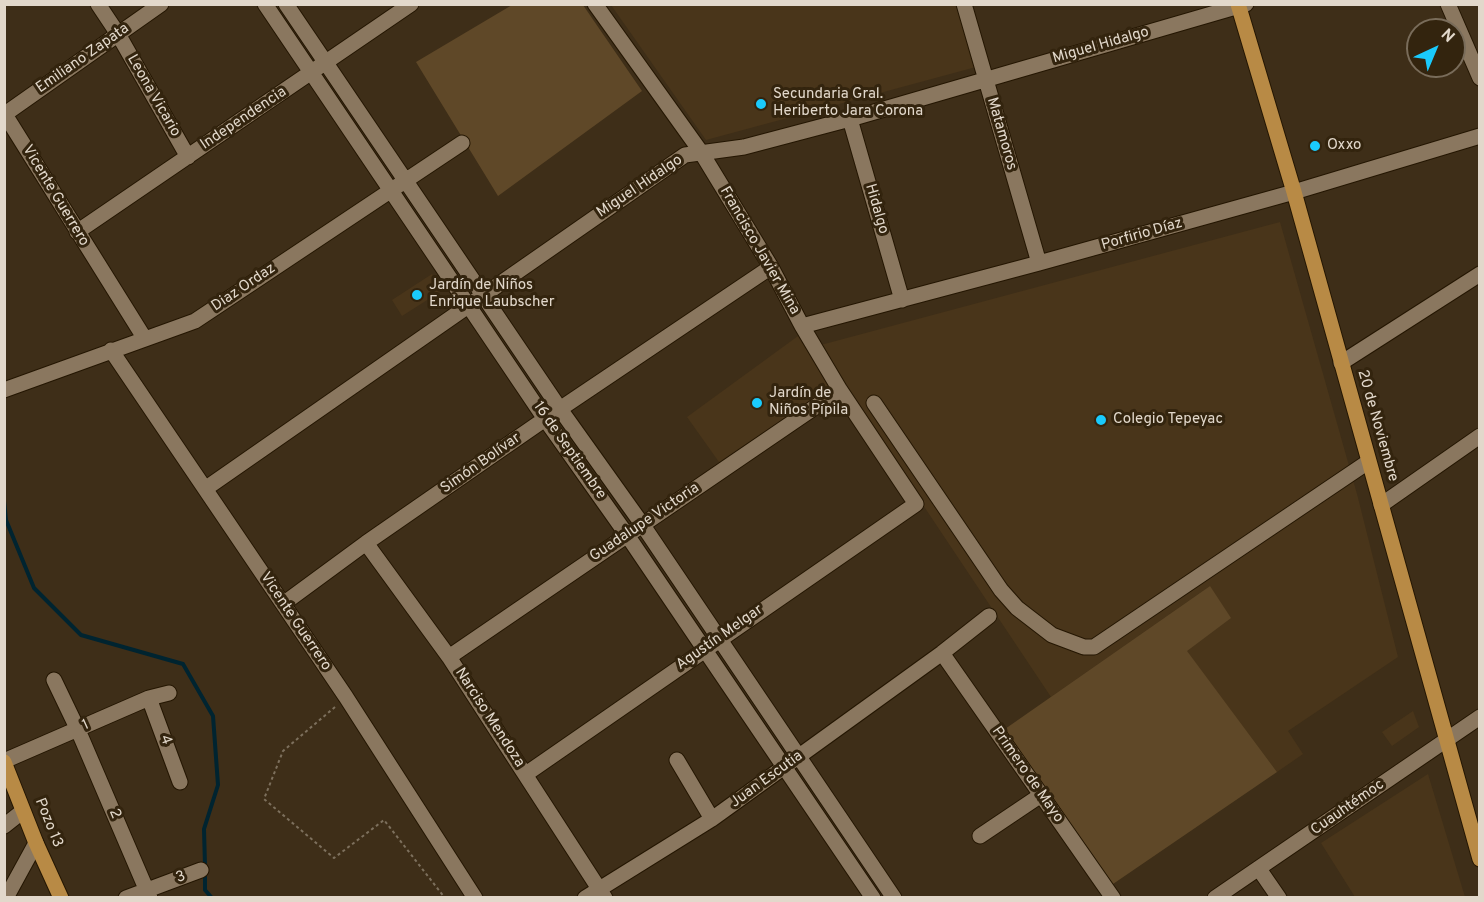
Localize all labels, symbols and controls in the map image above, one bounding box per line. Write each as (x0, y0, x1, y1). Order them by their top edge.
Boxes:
north arrow (1406, 18, 1466, 78)
street label: Emiliano Zapata (33, 20, 133, 98)
street label: Miguel Hidalgo (1051, 24, 1151, 68)
text: N (1436, 25, 1458, 48)
street label: Leona Vicario (122, 52, 184, 140)
street label: Independencia (198, 84, 290, 154)
place label: Secundaria Gral. Heriberto Jara Corona (773, 86, 923, 121)
street label: Matamoros (982, 96, 1020, 172)
marker: Secundaria Gral. Heriberto Jara Corona (754, 97, 768, 111)
place label: Oxxo (1327, 137, 1361, 155)
marker: Oxxo (1308, 139, 1322, 153)
street label: Vicente Guerrero (18, 142, 92, 250)
street label: Miguel Hidalgo (594, 152, 686, 222)
street label: Hidalgo (860, 182, 892, 236)
street label: Francisco Javier Mina (715, 184, 803, 318)
street label: Porfirio Díaz (1099, 215, 1185, 255)
street label: Diaz Ordaz (209, 260, 279, 316)
place label: Jardín de Niños Enrique Laubscher (429, 277, 555, 312)
marker: Jardín de Niños Enrique Laubscher (410, 288, 424, 302)
street label: 20 de Noviembre (1352, 368, 1402, 484)
place label: Jardín de Niños Pípila (769, 385, 848, 420)
marker: Jardín de Niños Pípila (750, 396, 764, 410)
street label: 16 de Septiembre (529, 399, 609, 503)
place label: Colegio Tepeyac (1113, 411, 1223, 429)
marker: Colegio Tepeyac (1094, 413, 1108, 427)
street label: Simón Bolívar (438, 430, 524, 498)
street label: Guadalupe Victoria (587, 480, 703, 566)
street label: Vicente Guerrero (255, 569, 335, 675)
street label: Agustín Melgar (673, 601, 767, 675)
street label: Narciso Mendoza (450, 665, 528, 771)
street label: 1 (80, 717, 92, 735)
street label: Primero de Mayo (987, 723, 1067, 827)
street label: 4 (155, 733, 175, 747)
street label: Juan Escutia (727, 748, 807, 812)
street label: Cuauhtémoc (1308, 776, 1388, 840)
street label: Pozo 13 (30, 796, 66, 850)
street label: 2 (104, 806, 124, 822)
street label: 3 (174, 868, 188, 888)

